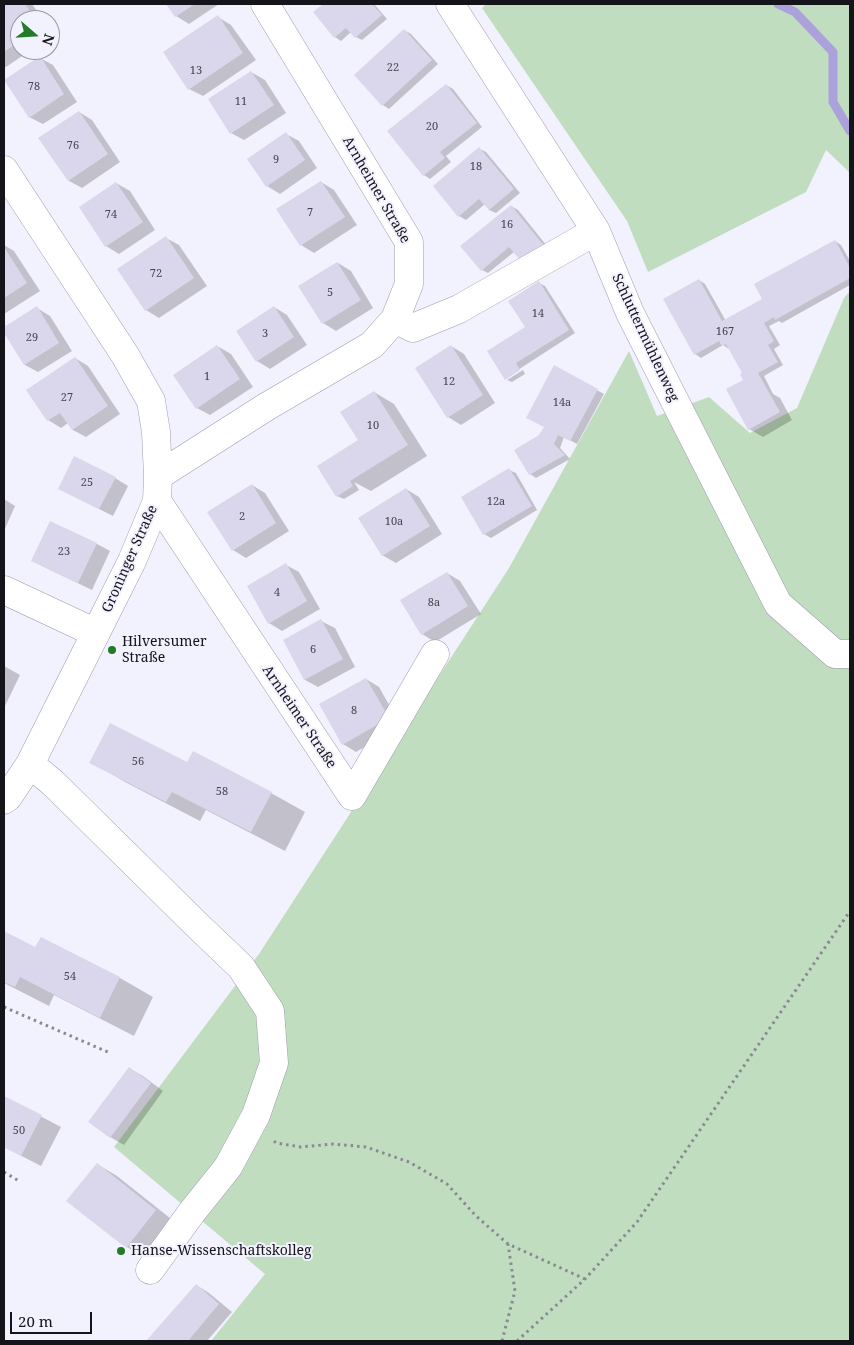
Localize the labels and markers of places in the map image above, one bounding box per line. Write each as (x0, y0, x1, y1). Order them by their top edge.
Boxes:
place label: Hilversumer Straße (122, 634, 207, 666)
marker: Hilversumer Straße (106, 644, 118, 656)
place label: Hanse-Wissenschaftskolleg (131, 1243, 312, 1259)
marker: Hanse-Wissenschaftskolleg (115, 1245, 127, 1257)

